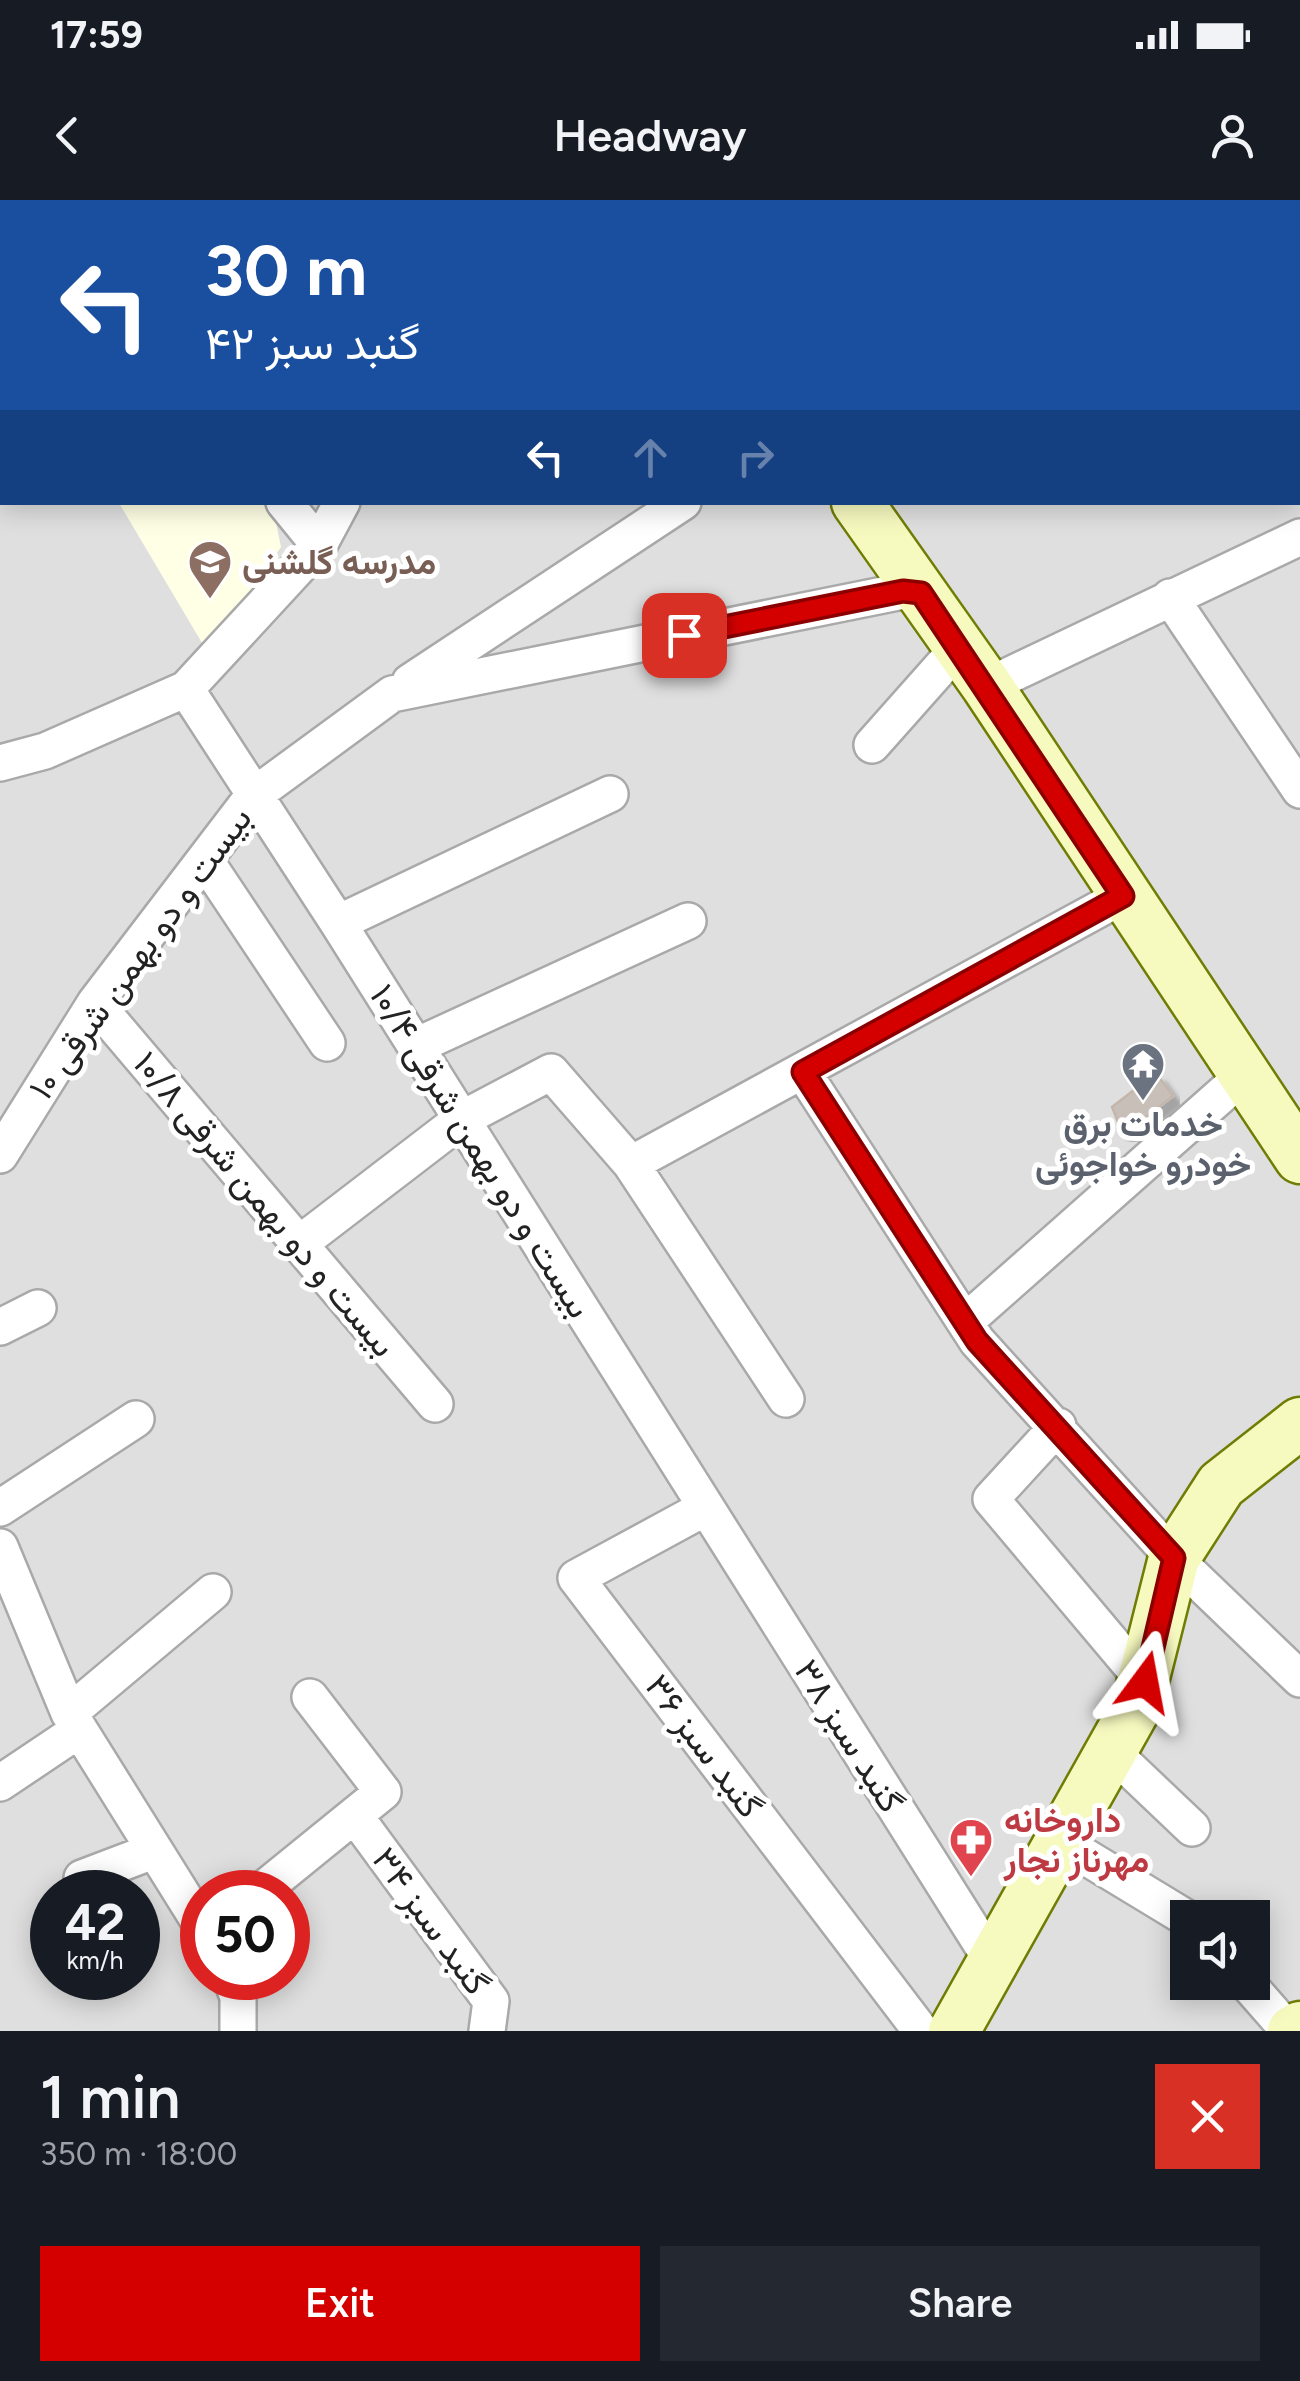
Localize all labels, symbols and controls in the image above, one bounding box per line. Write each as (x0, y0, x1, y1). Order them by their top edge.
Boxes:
text: 17:59 (50, 12, 143, 58)
icon: back (40, 108, 95, 163)
text: Headway (554, 108, 746, 162)
icon: person (1205, 108, 1260, 163)
text: 30 m (205, 228, 367, 313)
icon: left (40, 240, 170, 370)
text: گنبد سبز ۴۲ (205, 316, 420, 370)
icon: left (518, 430, 573, 485)
icon: ahead (623, 430, 678, 485)
icon: right (728, 430, 783, 485)
school or university icon: مدرسه گلشنی (187, 539, 233, 600)
place label: مدرسه گلشنی (242, 541, 436, 584)
pin (642, 593, 727, 678)
icon: arrive (657, 608, 712, 663)
street label: بیست و دو بهمن شرقی ۱۰ (20, 798, 261, 1108)
street label: بیست و دو بهمن شرقی ۱۰/۴ (360, 977, 601, 1326)
temple icon: خدمات برق خودرو خواجوئی (1120, 1041, 1166, 1102)
street label: بیست و دو بهمن شرقی ۱۰/۸ (124, 1043, 405, 1366)
place label: خدمات برق خودرو خواجوئی (1035, 1103, 1251, 1186)
position arrow (1093, 1630, 1197, 1734)
street label: گنبد سبز ۳۸ (785, 1652, 912, 1821)
street label: گنبد سبز ۳۶ (636, 1666, 772, 1827)
place label: داروخانه مهرناز نجار (1003, 1799, 1149, 1882)
pharmacy icon: داروخانه مهرناز نجار (948, 1817, 994, 1878)
street label: گنبد سبز ۳۴ (363, 1839, 498, 2003)
speed limit sign: 50 (180, 1870, 310, 2000)
text: 42 (65, 1892, 125, 1953)
map controls (1170, 1900, 1270, 2000)
button: sound (1170, 1900, 1270, 2000)
text: km/h (66, 1945, 124, 1975)
text: 1 min (40, 2061, 180, 2133)
button: close (1155, 2064, 1260, 2169)
text: 350 m · 18:00 (40, 2135, 237, 2173)
button: Exit (40, 2246, 640, 2361)
button: Share (660, 2246, 1260, 2361)

